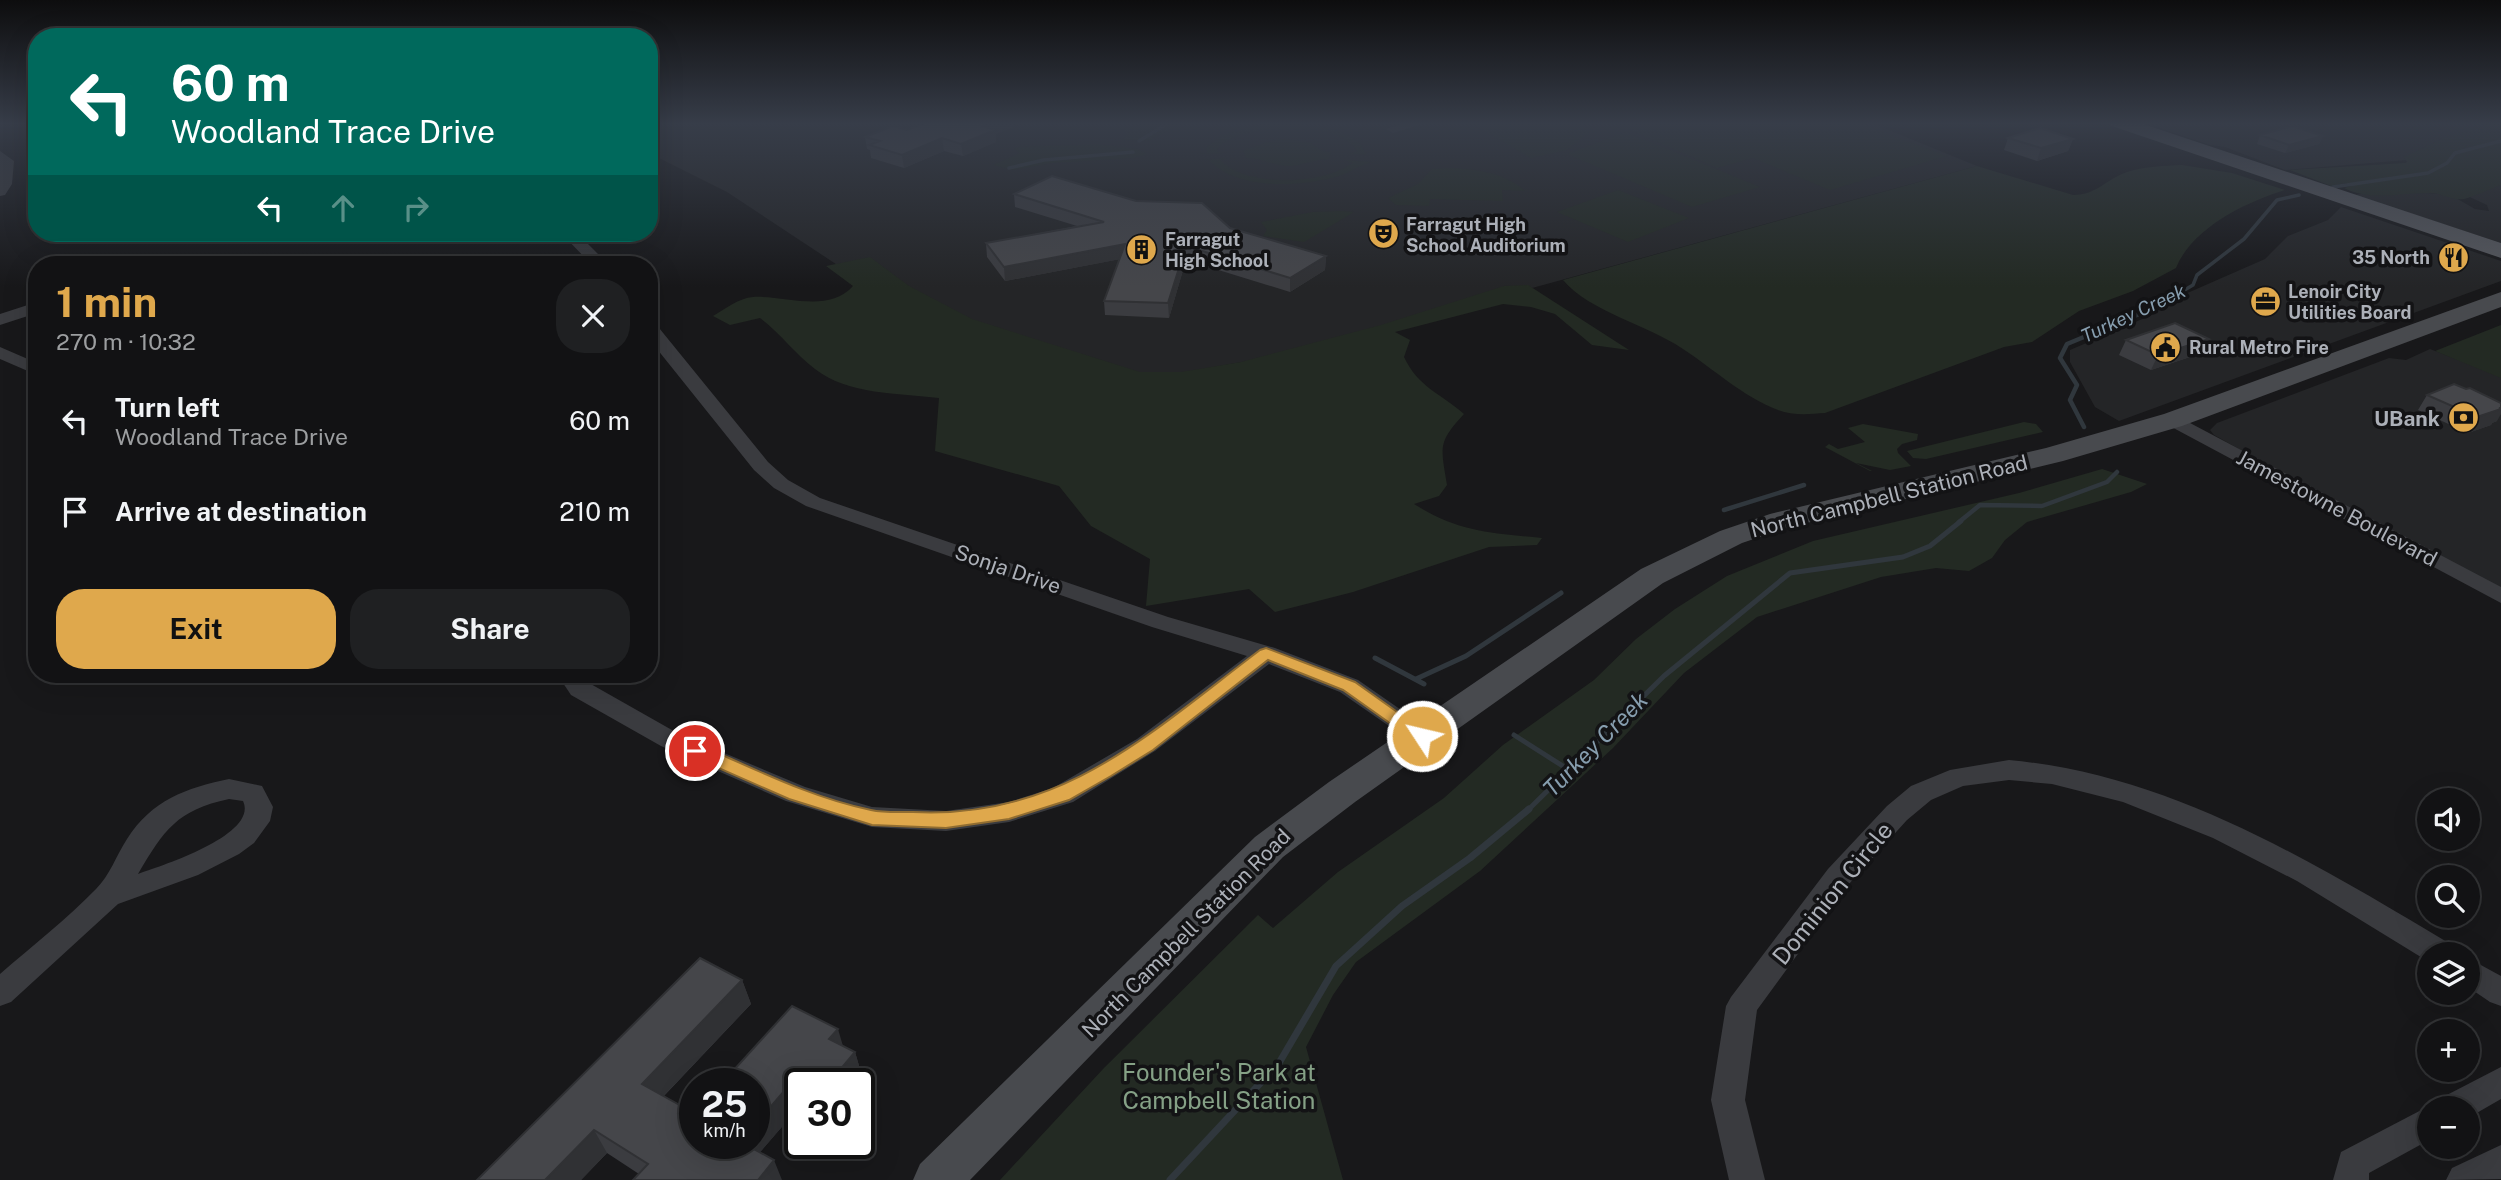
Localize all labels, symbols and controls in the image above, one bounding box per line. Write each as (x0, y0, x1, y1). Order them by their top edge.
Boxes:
text: 60 m (171, 54, 290, 112)
icon: left (56, 56, 147, 147)
text: Woodland Trace Drive (171, 113, 495, 150)
icon: left (251, 189, 289, 227)
icon: ahead (324, 189, 362, 227)
icon: right (397, 189, 435, 227)
place label: Farragut High School Auditorium (1406, 214, 1566, 256)
theatre icon: Farragut High School Auditorium (1366, 217, 1400, 251)
place label: Farragut High School (1165, 229, 1269, 271)
building icon: Farragut High School (1125, 232, 1159, 266)
restaurant icon: 35 North (2436, 240, 2470, 274)
place label: 35 North (2352, 247, 2430, 268)
text: 1 min (56, 277, 157, 326)
button: close (556, 279, 630, 353)
water label: Turkey Creek (2077, 279, 2189, 347)
place label: Lenoir City Utilities Board (2288, 281, 2412, 323)
office icon: Lenoir City Utilities Board (2248, 284, 2282, 318)
text: 270 m · 10:32 (56, 328, 196, 355)
public building icon: Rural Metro Fire (2149, 330, 2183, 364)
place label: Rural Metro Fire (2189, 337, 2329, 358)
text: Turn left (115, 392, 220, 423)
bank icon: UBank (2446, 401, 2480, 435)
icon: left (56, 402, 94, 440)
text: 60 m (569, 405, 630, 436)
place label: UBank (2374, 406, 2440, 431)
text: Woodland Trace Drive (115, 423, 348, 450)
street label: Jamestowne Boulevard (2232, 444, 2442, 572)
street label: North Campbell Station Road (1748, 449, 2030, 543)
icon: arrive (56, 493, 94, 531)
text: Arrive at destination (115, 496, 367, 527)
text: 210 m (559, 496, 630, 527)
street label: Sonja Drive (952, 539, 1064, 599)
button: Exit (56, 589, 336, 669)
button: Share (350, 589, 630, 669)
water label: Turkey Creek (1537, 686, 1653, 802)
position arrow (1385, 699, 1459, 773)
pin (665, 721, 725, 781)
icon: arrive (676, 732, 714, 770)
map controls (2417, 788, 2480, 1159)
button: sound (2417, 788, 2480, 851)
street label: Dominion Circle (1766, 816, 1898, 970)
street label: North Campbell Station Road (1077, 824, 1295, 1042)
button: search (2417, 865, 2480, 928)
button: layers (2417, 942, 2480, 1005)
button: + (2417, 1019, 2480, 1082)
park label: Founder's Park at Campbell Station (1122, 1058, 1316, 1114)
speed limit sign: 30 (784, 1068, 875, 1159)
text: 25 (702, 1084, 747, 1125)
button: − (2417, 1096, 2480, 1159)
text: km/h (703, 1120, 746, 1141)

